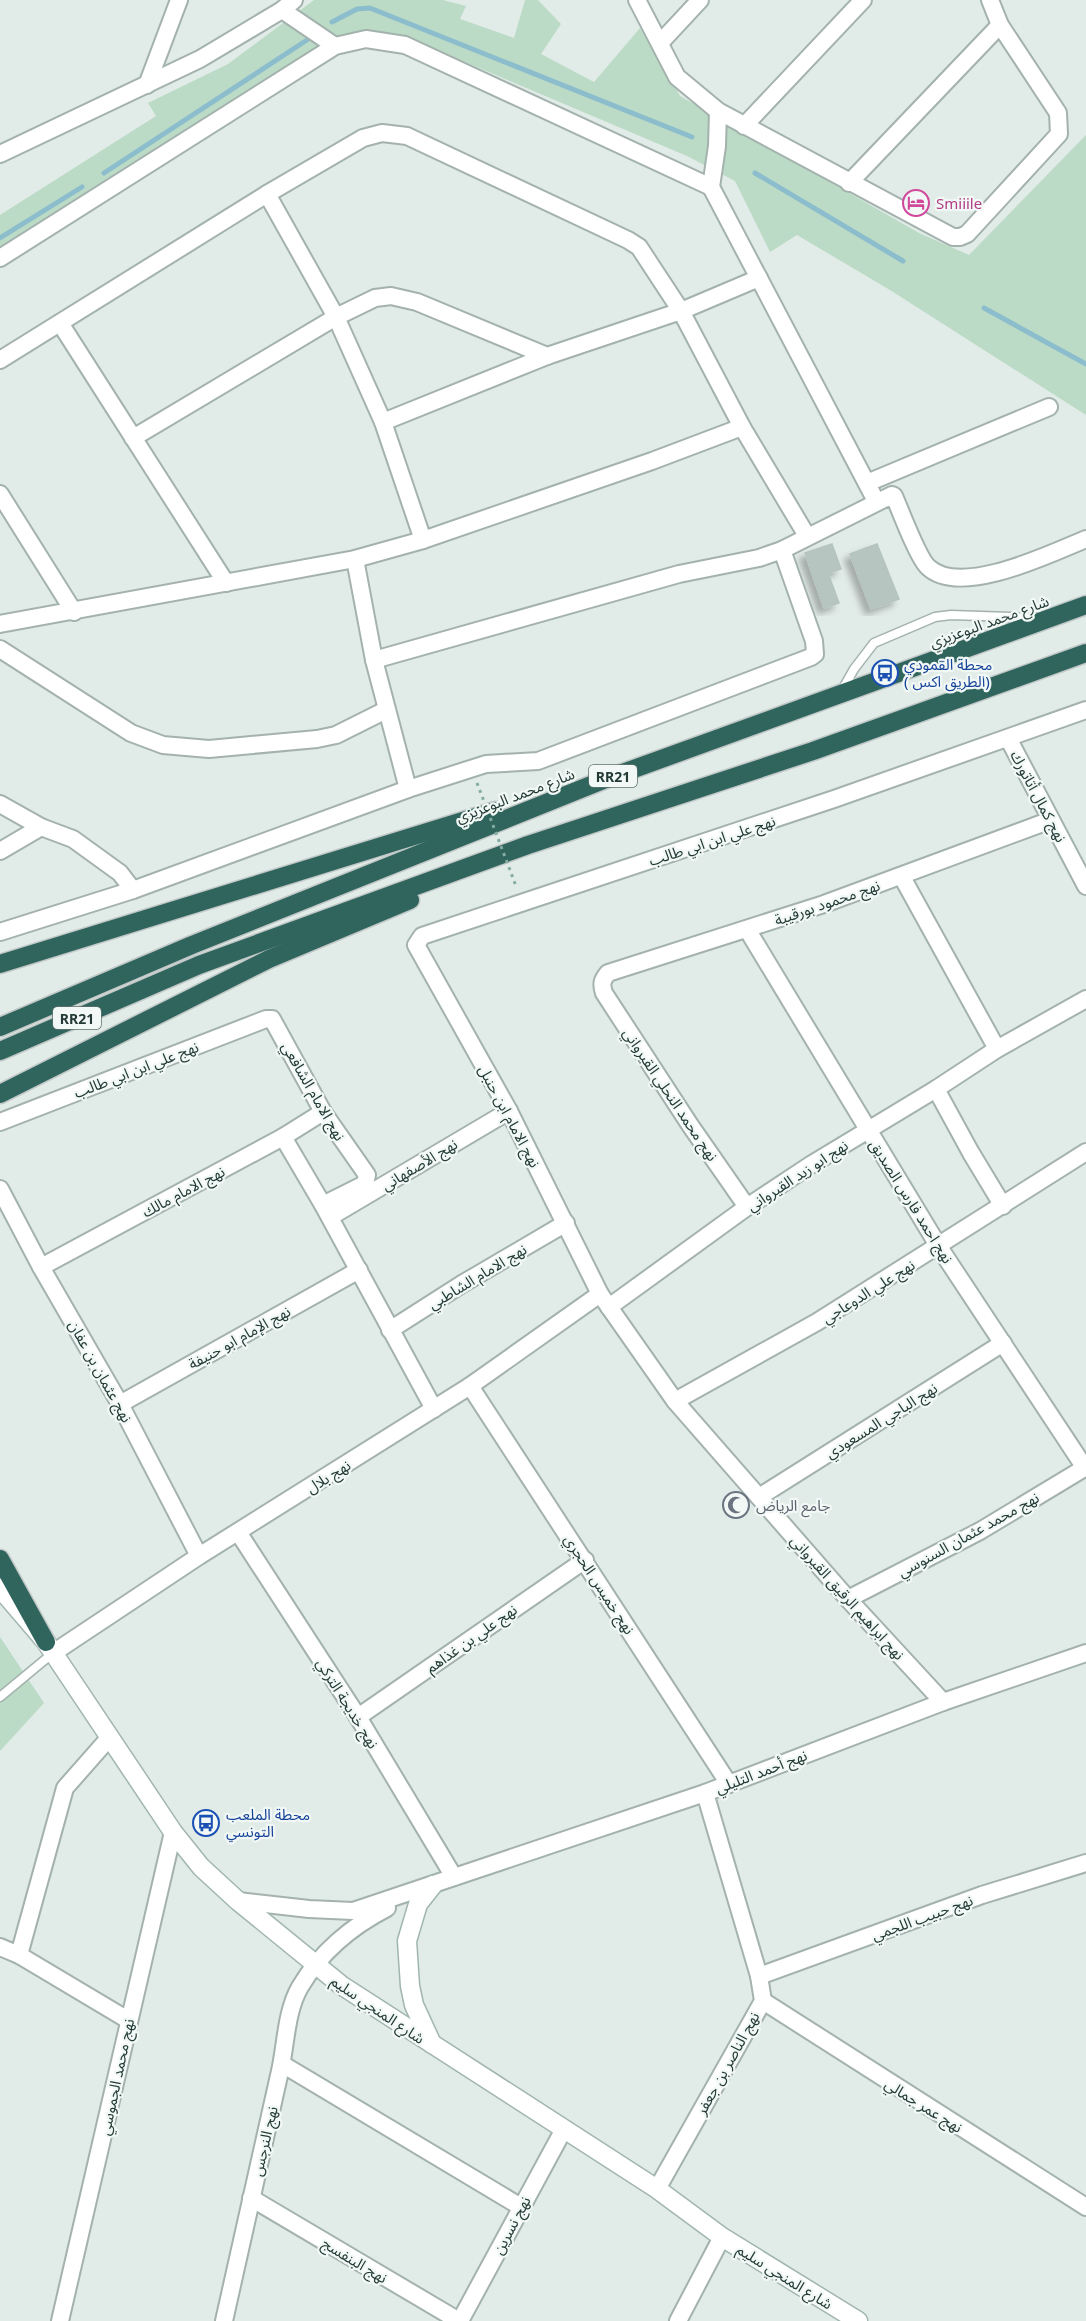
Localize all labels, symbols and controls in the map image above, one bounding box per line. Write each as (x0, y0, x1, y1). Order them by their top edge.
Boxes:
hotel icon: Smiiile (901, 188, 931, 218)
place label: Smiiile (936, 193, 982, 213)
street label: شارع محمد البوعزيزي (927, 590, 1053, 655)
place label: محطة القمودي ( الطريق اكس) (904, 654, 992, 692)
bus stop icon: محطة القمودي ( الطريق اكس) (870, 658, 900, 688)
street label: نهج كمال أتاتورك (1004, 747, 1072, 847)
street label: شارع محمد البوعزيزي (453, 763, 579, 830)
road number: RR21 (589, 765, 637, 787)
street label: نهج علي ابن ابي طالب (646, 810, 779, 873)
street label: نهج محمود بورقيبة (772, 875, 883, 932)
road number: RR21 (53, 1007, 101, 1029)
street label: نهج محمد النحلي القيرواني (616, 1023, 723, 1166)
street label: نهج علي ابن ابي طالب (71, 1036, 202, 1105)
street label: نهج الامام الشافعي (275, 1038, 350, 1146)
street label: نهج الامام ابن حنبل (472, 1061, 545, 1172)
street label: نهج الأصفهاني (377, 1133, 462, 1197)
street label: نهج ابو زيد القيرواني (742, 1135, 853, 1218)
street label: نهج احمد فارس الصديق (863, 1135, 958, 1268)
street label: نهج الامام مالك (138, 1161, 229, 1224)
street label: نهج الامام الشاطبي (424, 1239, 532, 1316)
street label: نهج علي الدوعاجي (818, 1254, 920, 1330)
street label: نهج الإمام ابو حنيفة (184, 1301, 295, 1376)
street label: نهج عثمان بن عفان (62, 1316, 137, 1427)
street label: نهج الباجي المسعودي (821, 1378, 942, 1465)
street label: نهج بلال (302, 1455, 356, 1500)
street label: نهج محمد عثمان السنوسي (894, 1487, 1044, 1584)
mosque icon: جامع الرياض (721, 1490, 751, 1520)
place label: جامع الرياض (756, 1495, 831, 1518)
street label: نهج خميس الحجري (558, 1530, 640, 1639)
street label: نهج ابراهيم الرقيق القيرواني (784, 1530, 910, 1666)
street label: نهج علي بن غذاهم (421, 1599, 522, 1679)
street label: نهج خديجة التركي (310, 1654, 384, 1754)
street label: نهج أحمد التليلي (712, 1744, 811, 1800)
place label: محطة الملعب التونسي (226, 1804, 310, 1843)
bus stop icon: محطة الملعب التونسي (191, 1808, 221, 1838)
street label: نهج حبيب اللجمي (869, 1889, 976, 1947)
street label: شارع المنجي سليم (325, 1970, 429, 2050)
street label: نهج الناصر بن جعفر (690, 2008, 766, 2120)
street label: نهج محمد الجموسي (94, 2017, 141, 2138)
street label: نهج عمر جمالي (880, 2073, 967, 2139)
street label: نهج النرجس (246, 2104, 285, 2179)
street label: نهج نسرين (487, 2192, 537, 2259)
street label: نهج البنفسج (317, 2233, 391, 2290)
street label: شارع المنجي سليم (732, 2239, 837, 2316)

